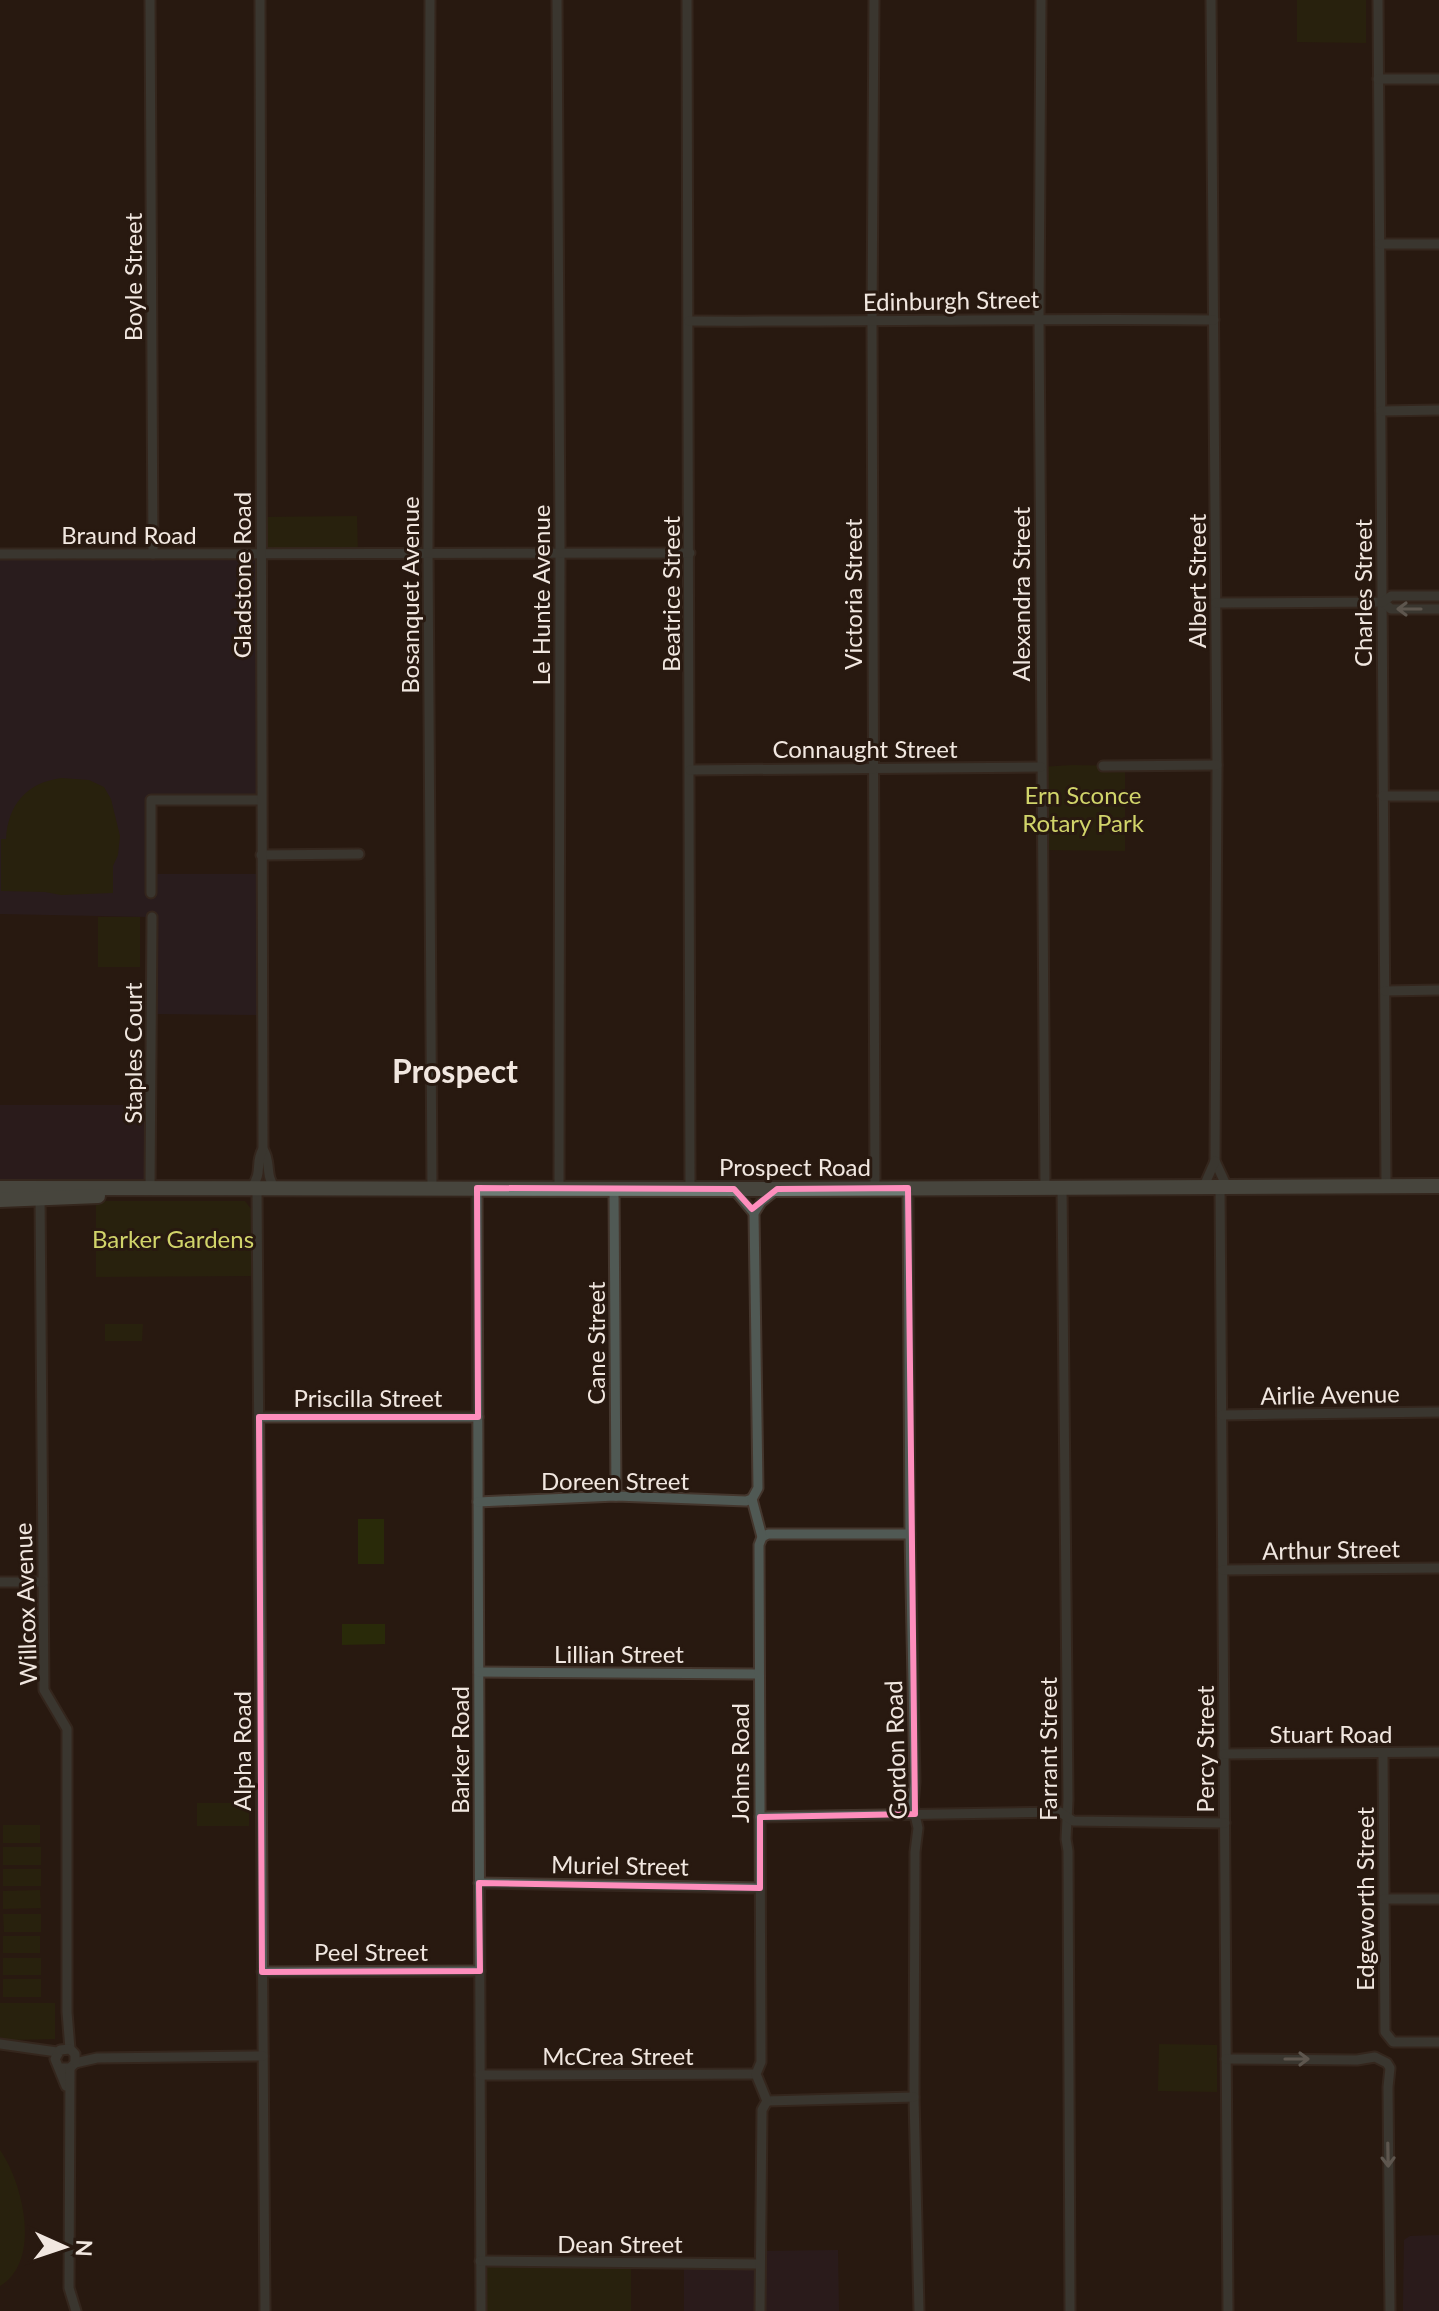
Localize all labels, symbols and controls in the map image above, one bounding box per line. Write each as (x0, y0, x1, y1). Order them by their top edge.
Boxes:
street label: Boyle Street (118, 212, 147, 341)
street label: Edinburgh Street (863, 284, 1040, 316)
street label: Gladstone Road (227, 492, 256, 658)
street label: Bosanquet Avenue (395, 496, 424, 694)
street label: Le Hunte Avenue (526, 505, 555, 686)
street label: Alexandra Street (1006, 506, 1035, 681)
street label: Albert Street (1182, 513, 1211, 648)
street label: Beatrice Street (656, 516, 685, 672)
street label: Victoria Street (838, 518, 867, 670)
street label: Charles Street (1348, 519, 1377, 667)
street label: Braund Road (61, 520, 197, 549)
one-way arrow (1396, 601, 1423, 617)
street label: Connaught Street (772, 734, 958, 763)
park label: Ern Sconce Rotary Park (1022, 780, 1145, 837)
street label: Staples Court (118, 982, 147, 1124)
district label: Prospect (392, 1051, 518, 1090)
street label: Prospect Road (719, 1152, 871, 1181)
park label: Barker Gardens (92, 1224, 254, 1253)
street label: Cane Street (581, 1281, 610, 1405)
street label: Airlie Avenue (1260, 1378, 1400, 1410)
street label: Priscilla Street (294, 1383, 443, 1412)
street label: Doreen Street (541, 1466, 689, 1495)
street label: Willcox Avenue (8, 1522, 42, 1686)
street label: Arthur Street (1262, 1533, 1401, 1565)
street label: Lillian Street (554, 1639, 684, 1668)
street label: Farrant Street (1033, 1677, 1062, 1821)
street label: Gordon Road (878, 1680, 912, 1820)
street label: Percy Street (1190, 1685, 1219, 1813)
street label: Barker Road (445, 1686, 474, 1814)
street label: Alpha Road (227, 1691, 256, 1811)
street label: Johns Road (725, 1703, 754, 1823)
street label: Stuart Road (1269, 1719, 1393, 1748)
street label: Edgeworth Street (1350, 1807, 1379, 1991)
street label: Muriel Street (551, 1849, 689, 1881)
street label: Peel Street (314, 1937, 428, 1966)
street label: McCrea Street (542, 2041, 694, 2070)
one-way arrow (1283, 2051, 1310, 2067)
one-way arrow (1380, 2141, 1396, 2168)
north arrow (24, 2207, 104, 2287)
street label: Dean Street (557, 2229, 683, 2258)
text: N (71, 2239, 98, 2257)

